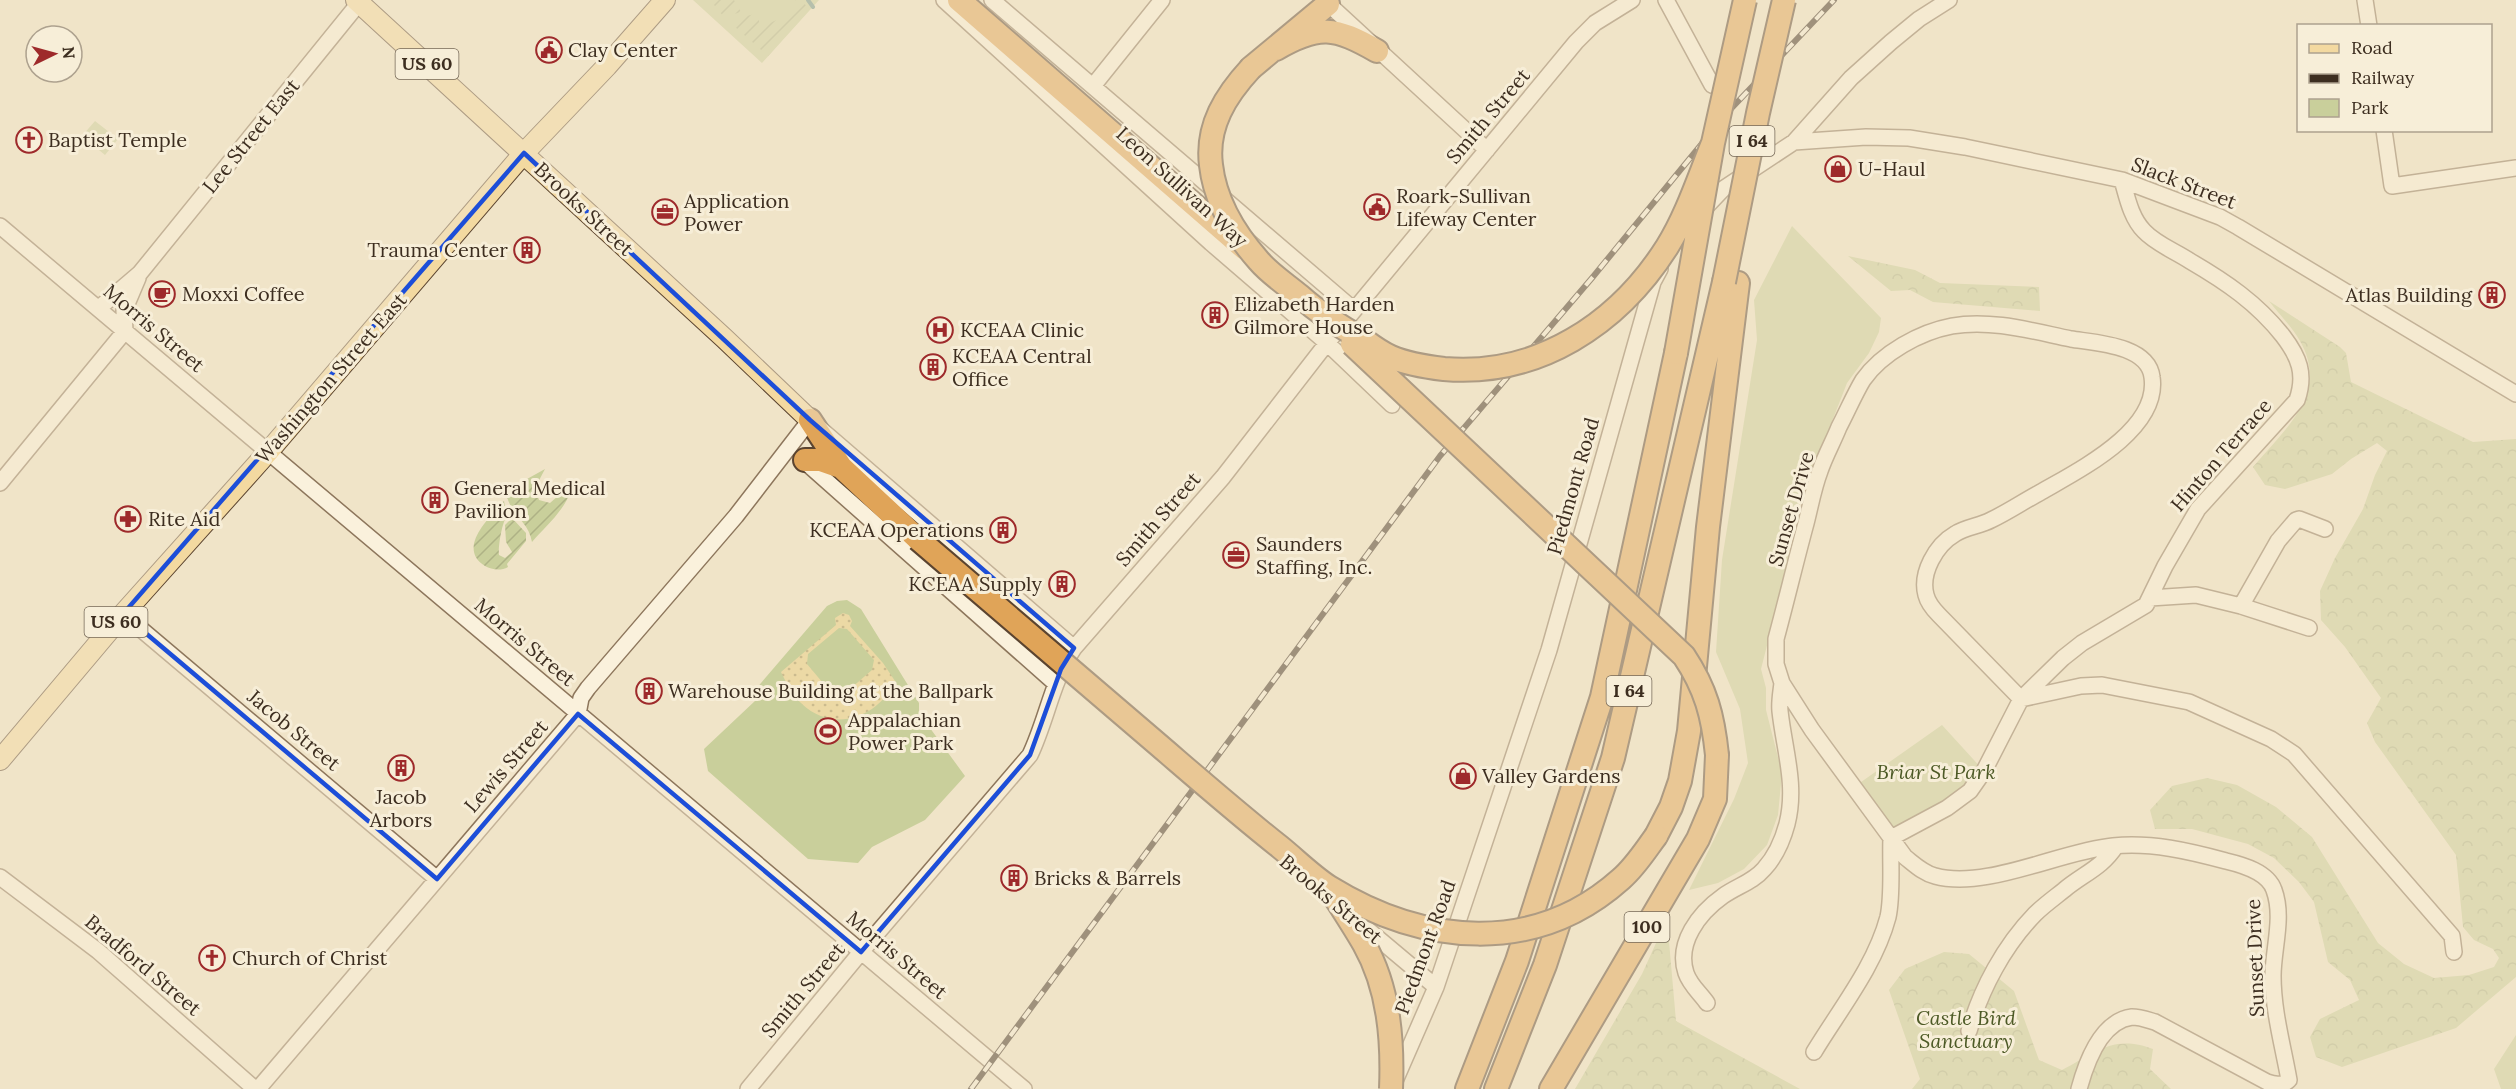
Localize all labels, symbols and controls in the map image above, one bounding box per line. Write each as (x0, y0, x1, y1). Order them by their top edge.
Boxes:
north arrow (24, 24, 84, 84)
legend (2297, 24, 2492, 132)
public building icon: Clay Center (534, 35, 564, 65)
text: Road (2351, 36, 2393, 59)
place label: Clay Center (568, 37, 678, 62)
text: N (58, 46, 79, 60)
road number: US 60 (396, 49, 458, 79)
street label: Smith Street (1441, 63, 1535, 168)
text: Railway (2351, 66, 2415, 89)
street label: Lee Street East (197, 73, 305, 198)
text: Park (2351, 96, 2389, 119)
street label: Leon Sullivan Way (1111, 121, 1254, 253)
church icon: Baptist Temple (14, 125, 44, 155)
road number: I 64 (1730, 126, 1774, 156)
place label: Baptist Temple (48, 127, 187, 152)
street label: Slack Street (2128, 151, 2240, 214)
shop icon: U-Haul (1823, 154, 1853, 184)
street label: Brooks Street (530, 156, 639, 261)
place label: U-Haul (1858, 156, 1925, 181)
place label: Roark-Sullivan Lifeway Center (1396, 183, 1537, 231)
place label: Application Power (683, 188, 789, 236)
public building icon: Roark-Sullivan Lifeway Center (1362, 192, 1392, 222)
office icon: Application Power (650, 197, 680, 227)
building icon: Trauma Center (512, 235, 542, 265)
place label: Trauma Center (367, 237, 508, 262)
street label: Morris Street (99, 278, 210, 377)
cafe icon: Moxxi Coffee (147, 279, 177, 309)
building icon: Atlas Building (2477, 280, 2507, 310)
place label: Moxxi Coffee (182, 281, 305, 306)
place label: Atlas Building (2345, 282, 2473, 307)
street label: Washington Street East (250, 287, 412, 468)
place label: Elizabeth Harden Gilmore House (1234, 291, 1395, 339)
building icon: Elizabeth Harden Gilmore House (1200, 300, 1230, 330)
hospital icon: KCEAA Clinic (925, 315, 955, 345)
place label: KCEAA Clinic (960, 317, 1084, 342)
place label: KCEAA Central Office (952, 343, 1092, 391)
building icon: KCEAA Central Office (918, 352, 948, 382)
street label: Hinton Terrace (2165, 393, 2277, 516)
street label: Piedmont Road (1541, 414, 1604, 557)
street label: Sunset Drive (1762, 448, 1819, 569)
street label: Smith Street (1110, 466, 1206, 571)
place label: General Medical Pavilion (454, 475, 605, 523)
building icon: General Medical Pavilion (420, 485, 450, 515)
pharmacy icon: Rite Aid (113, 504, 143, 534)
place label: Rite Aid (148, 506, 220, 531)
building icon: KCEAA Operations (988, 515, 1018, 545)
place label: KCEAA Operations (809, 517, 984, 542)
place label: Saunders Staffing, Inc. (1256, 531, 1373, 579)
office icon: Saunders Staffing, Inc. (1221, 540, 1251, 570)
building icon: KCEAA Supply (1047, 569, 1077, 599)
place label: KCEAA Supply (908, 571, 1042, 596)
street label: Morris Street (470, 592, 581, 691)
road number: US 60 (84, 607, 148, 637)
building icon: Warehouse Building at the Ballpark (634, 676, 664, 706)
road number: I 64 (1606, 676, 1652, 706)
place label: Warehouse Building at the Ballpark (668, 678, 994, 703)
street label: Jacob Street (242, 683, 346, 776)
place label: Appalachian Power Park (847, 707, 961, 755)
street label: Lewis Street (458, 714, 553, 817)
sports icon: Appalachian Power Park (813, 716, 843, 746)
building icon: Jacob Arbors (386, 753, 416, 783)
park label: Briar St Park (1876, 759, 1996, 784)
shop icon: Valley Gardens (1448, 761, 1478, 791)
place label: Valley Gardens (1481, 763, 1621, 788)
place label: Jacob Arbors (369, 784, 432, 832)
street label: Brooks Street (1275, 848, 1388, 949)
building icon: Bricks & Barrels (999, 863, 1029, 893)
place label: Bricks & Barrels (1034, 865, 1181, 890)
street label: Piedmont Road (1389, 876, 1460, 1018)
street label: Sunset Drive (2240, 898, 2269, 1018)
street label: Morris Street (842, 905, 953, 1004)
street label: Bradford Street (80, 909, 207, 1021)
road number: 100 (1624, 912, 1670, 942)
street label: Smith Street (756, 937, 850, 1042)
church icon: Church of Christ (197, 943, 227, 973)
place label: Church of Christ (232, 945, 387, 970)
park label: Castle Bird Sanctuary (1916, 1005, 2017, 1053)

